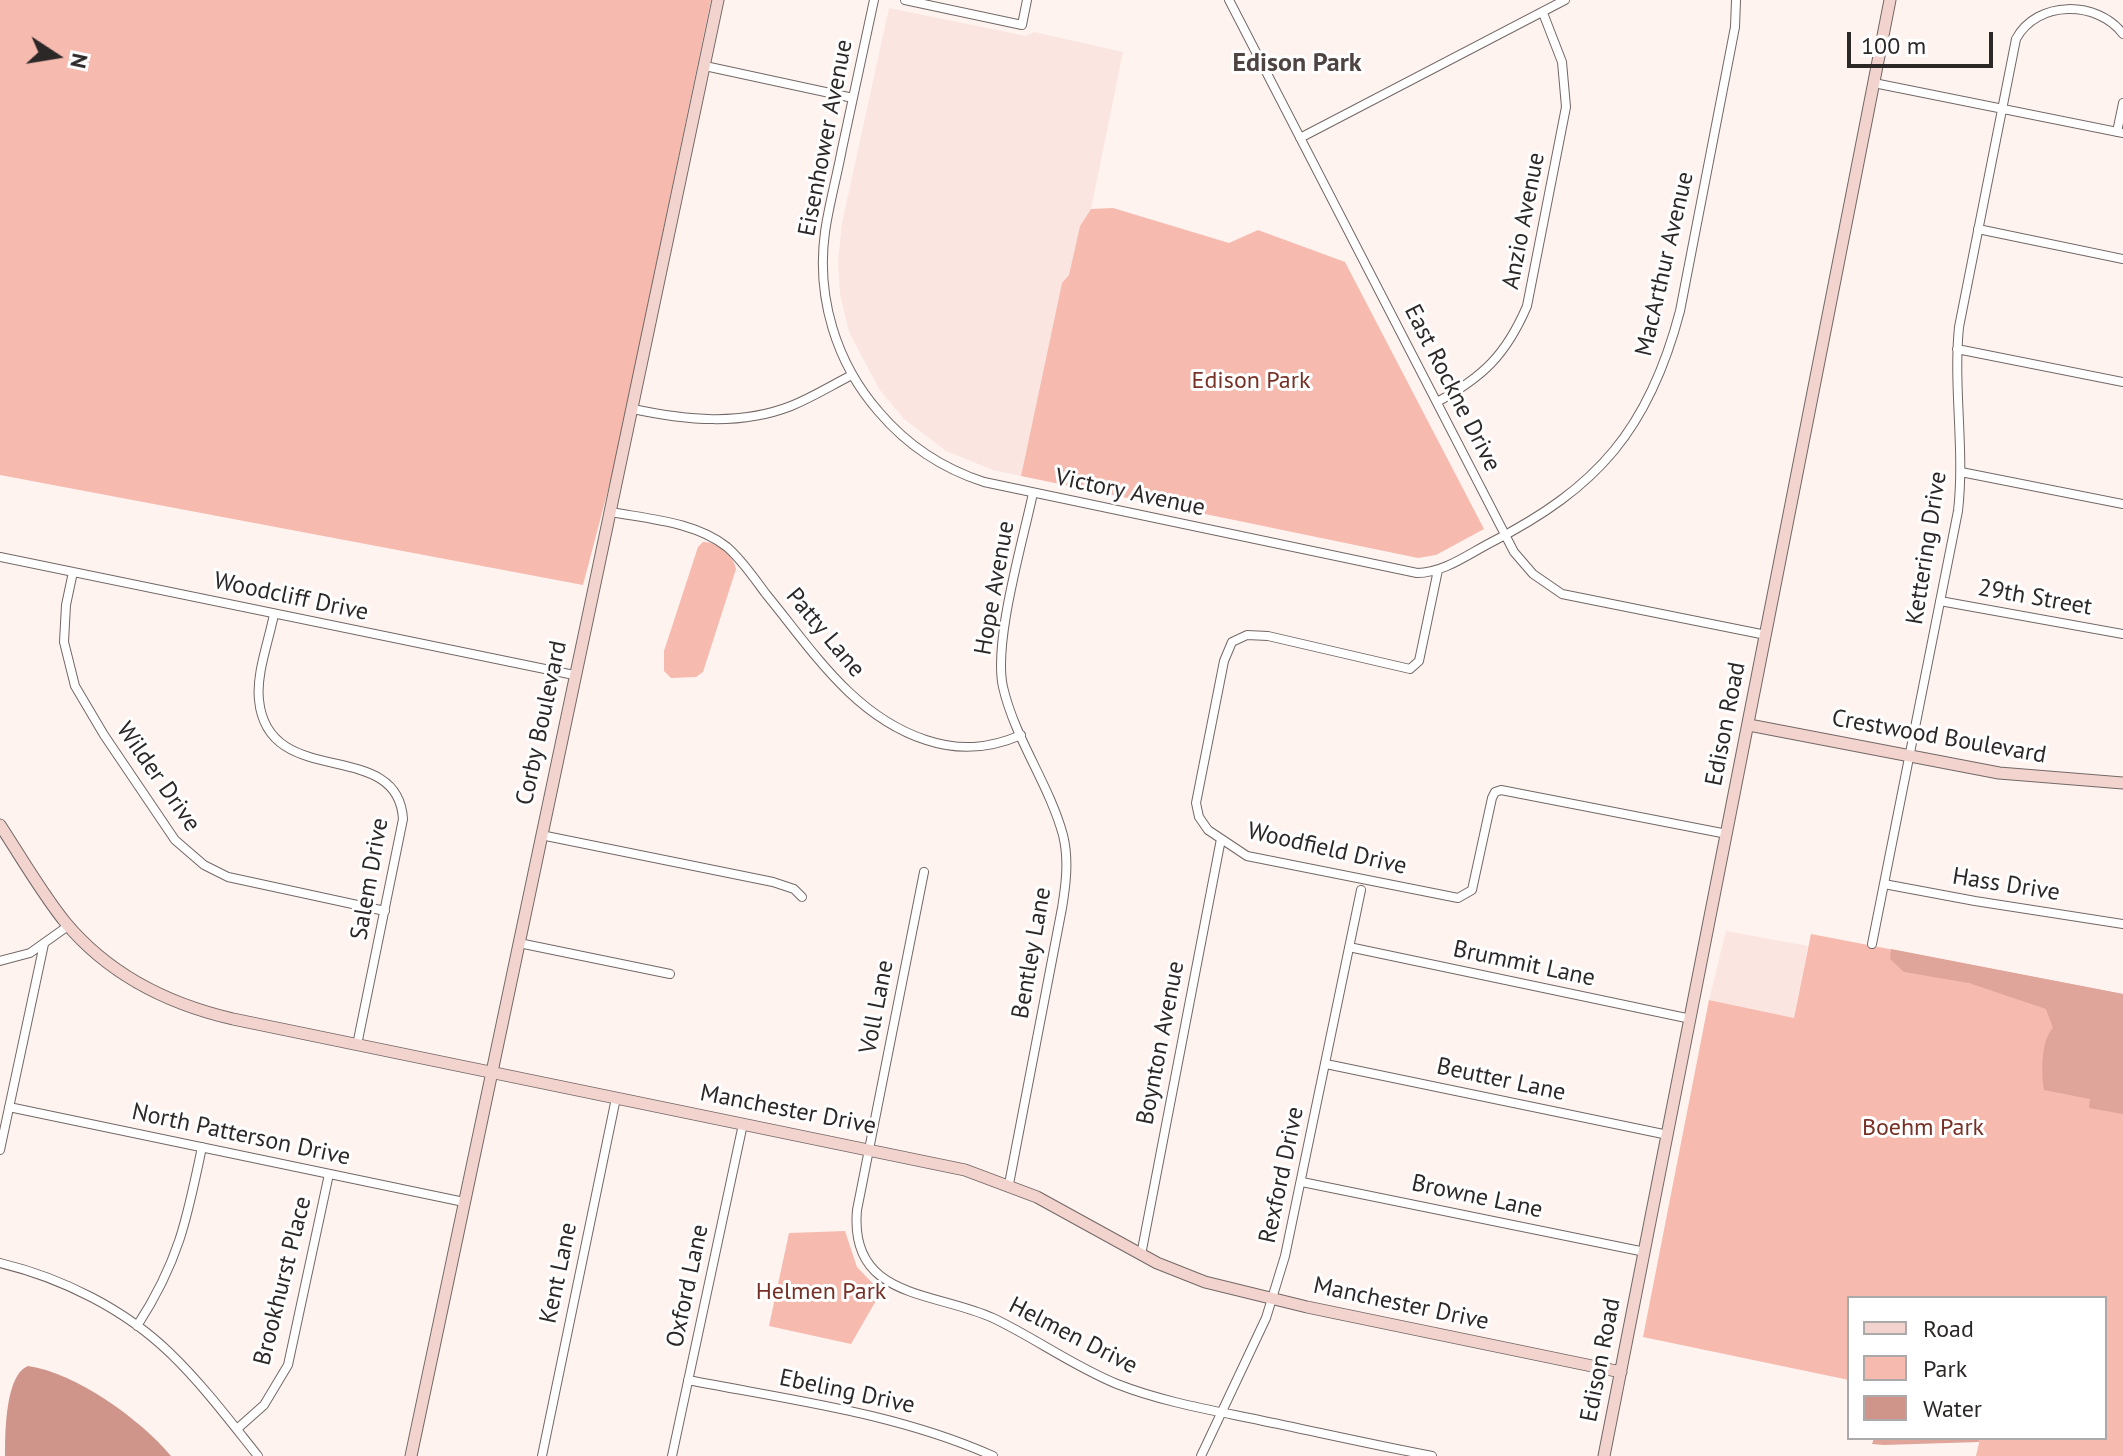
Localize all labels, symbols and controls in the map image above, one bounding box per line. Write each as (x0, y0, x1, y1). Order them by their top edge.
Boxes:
north arrow (16, 16, 96, 96)
scale bar (1851, 16, 1997, 66)
text: 100 m (1861, 30, 1926, 61)
street label: Eisenhower Avenue (793, 37, 859, 239)
district label: Edison Park (1232, 48, 1362, 80)
text: N (64, 51, 95, 71)
street label: Anzio Avenue (1497, 150, 1551, 292)
street label: MacArthur Avenue (1630, 169, 1700, 359)
street label: East Rockne Drive (1398, 300, 1506, 476)
park label: Edison Park (1192, 367, 1310, 395)
street label: Victory Avenue (1053, 463, 1207, 523)
street label: Kettering Drive (1901, 469, 1953, 627)
street label: Hope Avenue (969, 519, 1021, 657)
street label: Woodcliff Drive (211, 567, 371, 627)
street label: 29th Street (1976, 574, 2094, 622)
street label: Patty Lane (779, 583, 871, 683)
street label: Corby Boulevard (511, 638, 573, 808)
street label: Edison Road (1700, 660, 1752, 788)
street label: Crestwood Boulevard (1829, 704, 2049, 770)
street label: Wilder Drive (110, 717, 206, 837)
street label: Salem Drive (345, 816, 395, 942)
street label: Woodfield Drive (1244, 817, 1410, 881)
street label: Hass Drive (1950, 862, 2062, 908)
street label: Bentley Lane (1006, 885, 1058, 1021)
street label: Brummit Lane (1450, 935, 1598, 993)
street label: Voll Lane (854, 958, 900, 1056)
street label: Boynton Avenue (1131, 959, 1191, 1127)
street label: Beutter Lane (1434, 1052, 1568, 1108)
street label: Manchester Drive (698, 1079, 878, 1141)
street label: North Patterson Drive (129, 1098, 353, 1172)
street label: Rexford Drive (1254, 1104, 1310, 1246)
park label: Boehm Park (1862, 1114, 1984, 1142)
street label: Browne Lane (1409, 1169, 1545, 1225)
street label: Brookhurst Place (248, 1194, 318, 1368)
street label: Kent Lane (534, 1220, 584, 1326)
street label: Oxford Lane (661, 1222, 715, 1350)
street label: Manchester Drive (1311, 1271, 1491, 1337)
park label: Helmen Park (756, 1278, 886, 1306)
street label: Helmen Drive (1004, 1291, 1142, 1381)
street label: Edison Road (1575, 1296, 1627, 1424)
legend (1847, 1296, 2107, 1440)
text: Road (1923, 1313, 1974, 1344)
text: Park (1923, 1353, 1967, 1384)
street label: Ebeling Drive (777, 1364, 917, 1420)
text: Water (1923, 1393, 1982, 1424)

